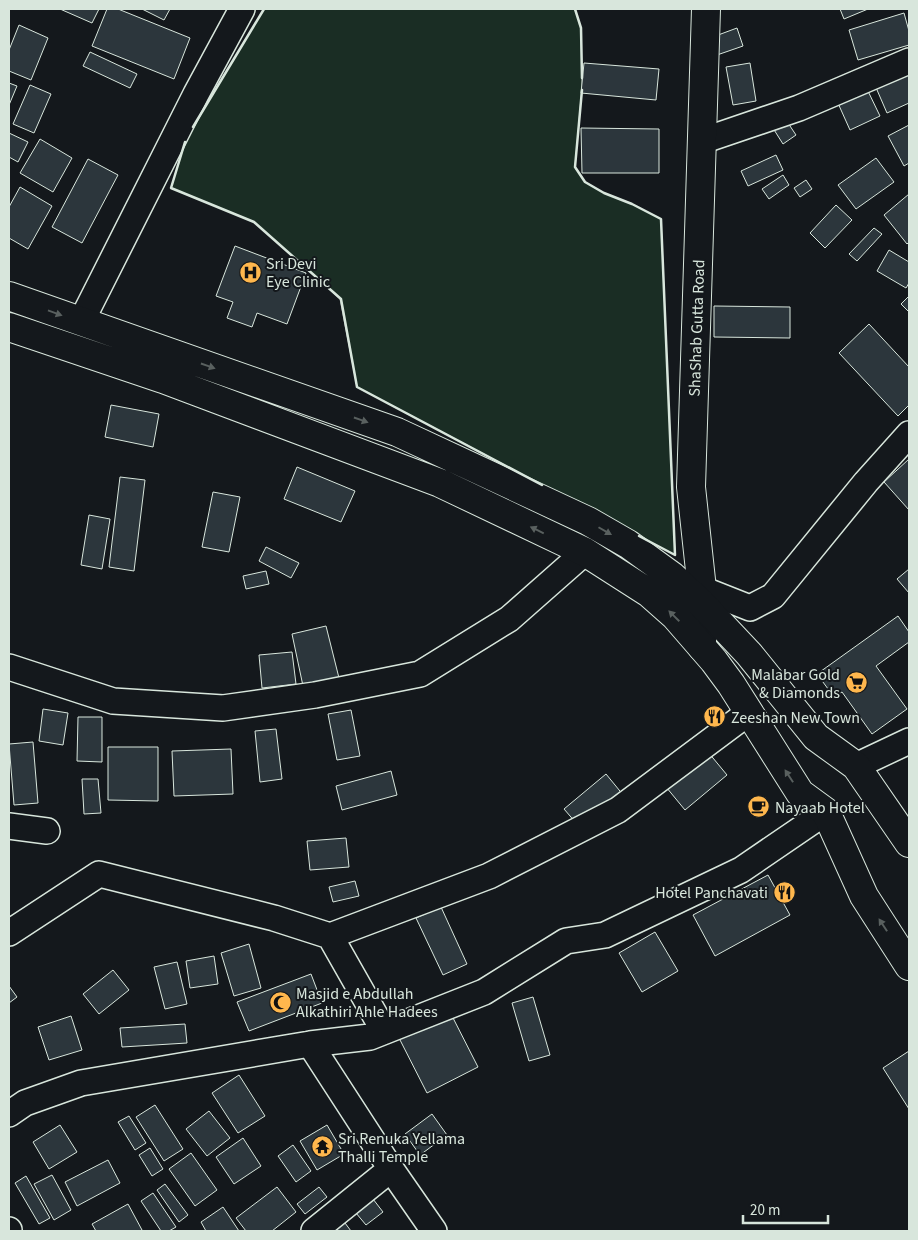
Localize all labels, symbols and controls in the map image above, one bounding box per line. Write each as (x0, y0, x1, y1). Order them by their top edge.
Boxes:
place label: Sri Devi Eye Clinic (266, 253, 330, 293)
street label: ShaShab Gutta Road (684, 259, 710, 397)
hospital icon: Sri Devi Eye Clinic (238, 260, 262, 284)
one-way arrow (47, 309, 62, 317)
one-way arrow (201, 362, 216, 370)
one-way arrow (354, 417, 369, 424)
one-way arrow (530, 525, 544, 533)
one-way arrow (598, 526, 611, 535)
one-way arrow (668, 610, 680, 622)
place label: Malabar Gold & Diamonds (751, 664, 840, 704)
supermarket icon: Malabar Gold & Diamonds (844, 671, 868, 695)
restaurant icon: Zeeshan New Town (703, 705, 727, 729)
place label: Zeeshan New Town (731, 707, 860, 729)
one-way arrow (784, 769, 793, 782)
cafe icon: Nayaab Hotel (747, 795, 771, 819)
place label: Nayaab Hotel (775, 797, 865, 819)
restaurant icon: Hotel Panchavati (772, 880, 796, 904)
place label: Hotel Panchavati (655, 882, 768, 904)
one-way arrow (878, 919, 888, 932)
place label: Masjid e Abdullah Alkathiri Ahle Hadees (296, 983, 438, 1023)
mosque icon: Masjid e Abdullah Alkathiri Ahle Hadees (268, 990, 292, 1014)
place label: Sri Renuka Yellama Thalli Temple (338, 1128, 465, 1168)
temple icon: Sri Renuka Yellama Thalli Temple (310, 1135, 334, 1159)
scale bar (743, 1192, 828, 1224)
text: 20 m (750, 1200, 780, 1221)

